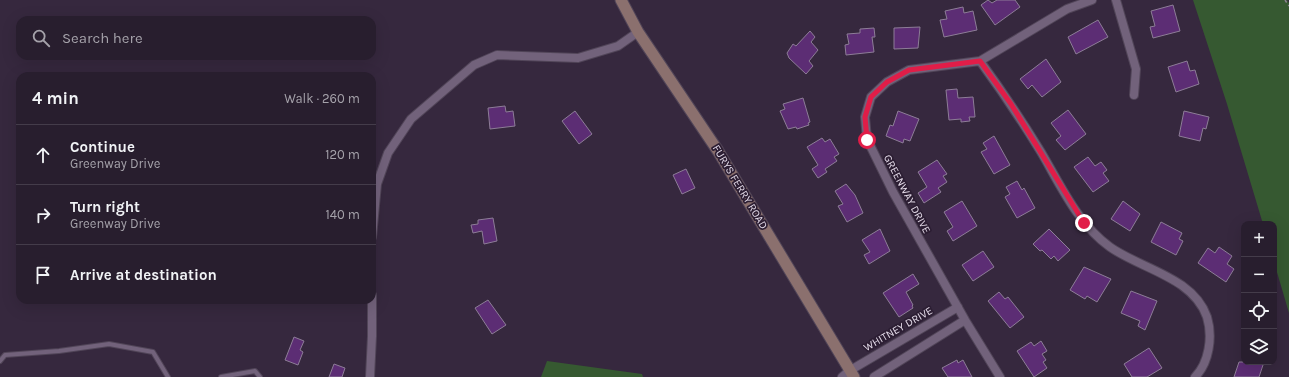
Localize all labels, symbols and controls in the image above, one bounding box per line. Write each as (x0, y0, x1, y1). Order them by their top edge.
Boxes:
search box (16, 16, 376, 60)
icon: search (30, 27, 52, 49)
text: Search here (62, 29, 143, 47)
text: 4 min (32, 88, 79, 108)
text: Walk · 260 m (284, 91, 360, 106)
route start (858, 131, 876, 149)
text: Continue (70, 138, 135, 156)
street label: FURYS FERRY ROAD (710, 142, 770, 232)
icon: ahead (32, 144, 54, 166)
text: 120 m (325, 147, 360, 162)
street label: GREENWAY DRIVE (881, 152, 933, 236)
text: Greenway Drive (70, 156, 160, 171)
text: Turn right (70, 198, 140, 216)
icon: right (32, 204, 54, 226)
text: 140 m (325, 207, 360, 222)
route end (1075, 214, 1093, 232)
text: Greenway Drive (70, 216, 160, 231)
map controls (1241, 221, 1277, 365)
button: + (1241, 221, 1277, 257)
button: − (1241, 257, 1277, 293)
icon: arrive (32, 264, 54, 286)
text: Arrive at destination (70, 266, 217, 284)
button: locate (1241, 293, 1277, 329)
street label: WHITNEY DRIVE (861, 304, 935, 354)
button: layers (1241, 329, 1277, 365)

